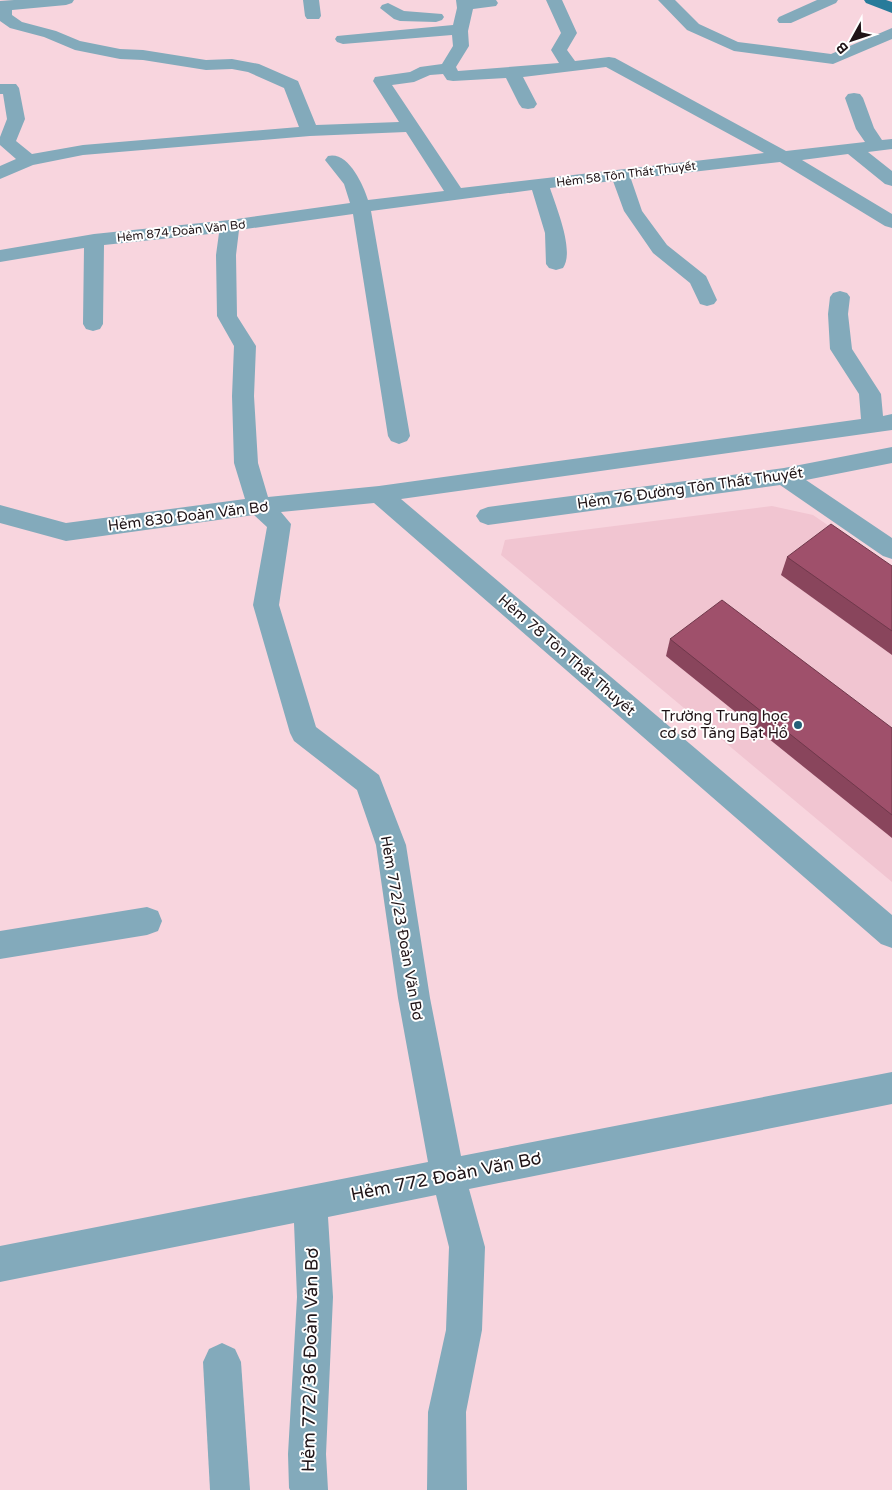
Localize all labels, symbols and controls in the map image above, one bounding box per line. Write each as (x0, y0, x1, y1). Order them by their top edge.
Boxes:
north arrow (827, 15, 877, 65)
text: B (833, 39, 852, 57)
street label: Hẻm 58 Tôn Thất Thuyết (555, 158, 697, 190)
street label: Hẻm 874 Đoàn Văn Bơ (116, 217, 246, 245)
street label: Hẻm 76 Đường Tôn Thất Thuyết (576, 463, 804, 513)
street label: Hẻm 830 Đoàn Văn Bơ (107, 497, 269, 535)
street label: Hẻm 78 Tôn Thất Thuyết (495, 591, 639, 720)
place label: Trường Trung học cơ sở Tăng Bạt Hổ (659, 707, 788, 742)
marker: Trường Trung học cơ sở Tăng Bạt Hổ (792, 719, 804, 731)
street label: Hẻm 772/23 Đoàn Văn Bơ (377, 834, 427, 1022)
street label: Hẻm 772 Đoàn Văn Bơ (349, 1147, 543, 1205)
street label: Hẻm 772/36 Đoàn Văn Bơ (297, 1248, 323, 1472)

